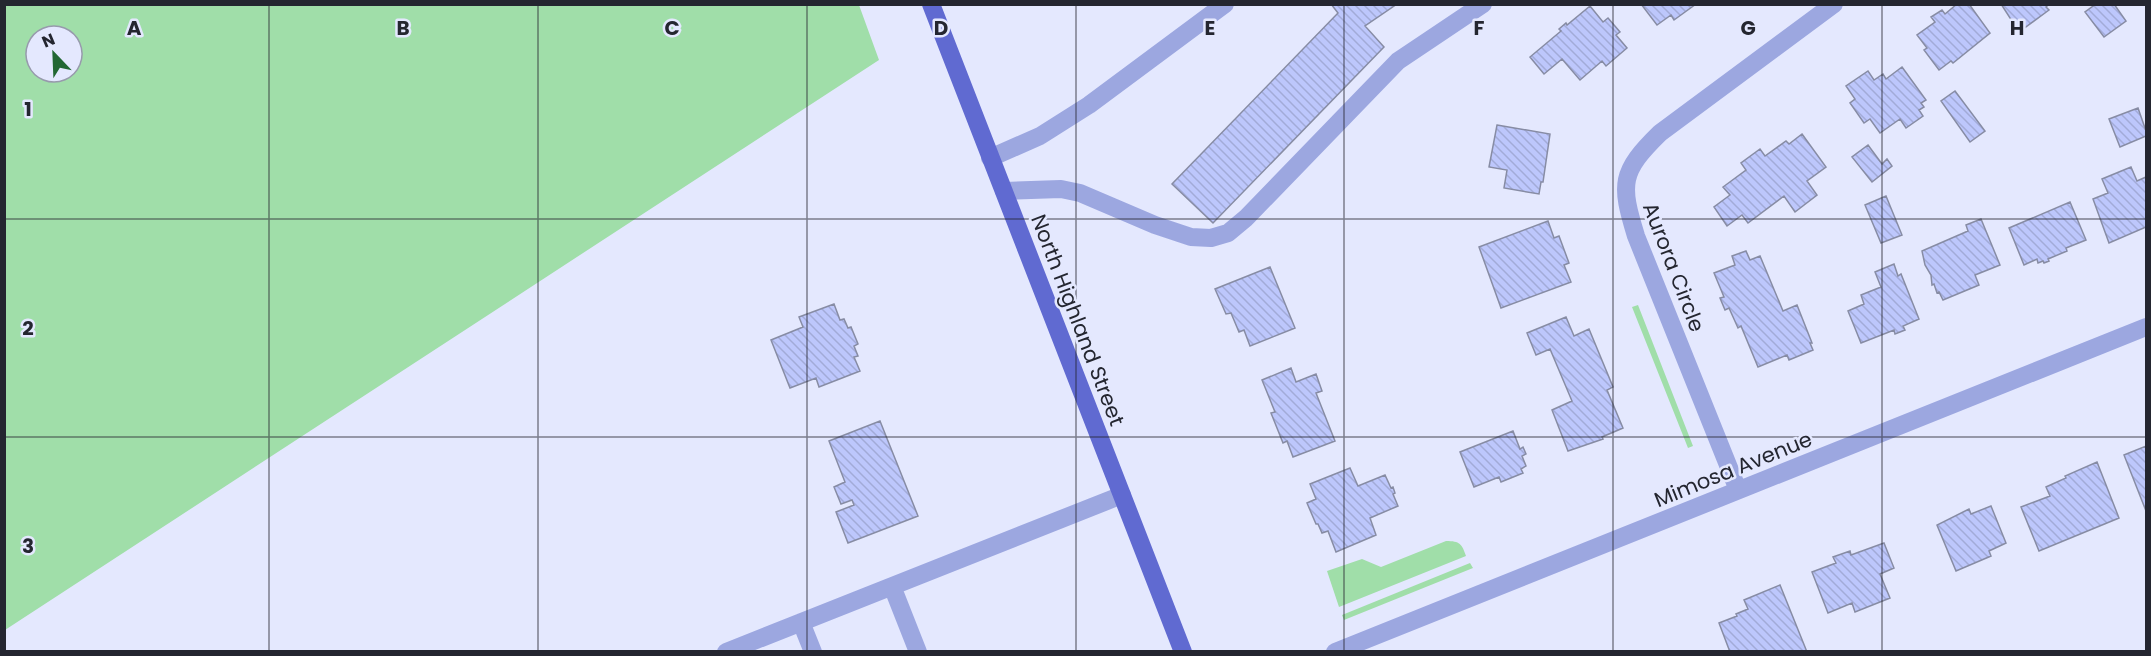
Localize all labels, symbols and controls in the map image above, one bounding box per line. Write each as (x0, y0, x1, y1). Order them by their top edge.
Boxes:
text: A (127, 14, 142, 42)
text: B (396, 14, 410, 42)
text: C (664, 14, 680, 42)
text: D (934, 14, 948, 42)
text: E (1205, 14, 1215, 42)
text: F (1474, 14, 1485, 42)
text: G (1740, 14, 1756, 42)
text: H (2010, 14, 2024, 42)
north arrow (24, 24, 84, 84)
text: N (38, 28, 58, 54)
text: 1 (24, 95, 32, 123)
street label: Aurora Circle (1636, 198, 1712, 336)
street label: North Highland Street (1024, 210, 1132, 430)
text: 2 (22, 314, 34, 342)
street label: Mimosa Avenue (1650, 424, 1816, 514)
text: 3 (22, 532, 34, 560)

